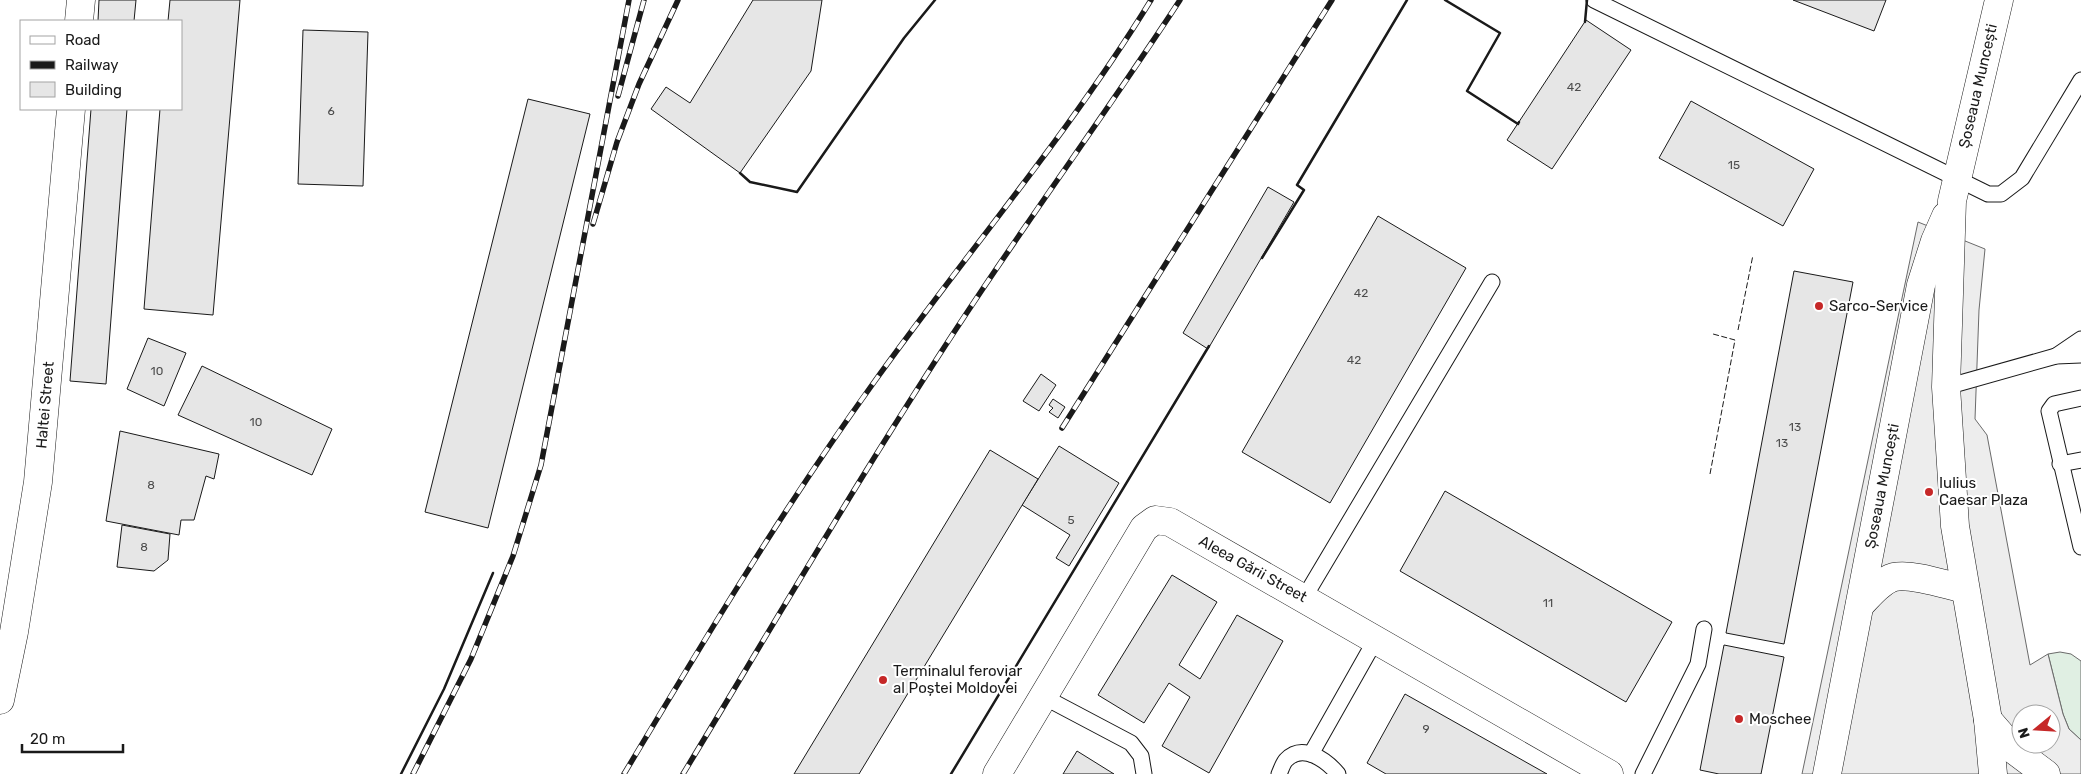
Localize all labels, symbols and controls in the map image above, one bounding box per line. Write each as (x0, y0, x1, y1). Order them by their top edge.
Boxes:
legend (20, 20, 182, 110)
street label: Șoseaua Muncești (1955, 22, 2001, 150)
text: Road (65, 31, 101, 49)
text: Railway (65, 56, 119, 74)
house number: 42 (1567, 80, 1581, 94)
text: Building (65, 81, 122, 99)
house number: 6 (327, 104, 335, 118)
house number: 15 (1728, 158, 1740, 172)
house number: 42 (1354, 286, 1368, 300)
place label: Sarco-Service (1829, 297, 1928, 315)
marker: Sarco-Service (1813, 300, 1825, 312)
house number: 42 (1347, 353, 1361, 367)
street label: Haltei Street (32, 360, 58, 449)
house number: 10 (151, 364, 163, 378)
house number: 10 (250, 415, 262, 429)
house number: 13 (1789, 420, 1801, 434)
street label: Șoseaua Muncești (1861, 422, 1903, 550)
house number: 13 (1776, 436, 1788, 450)
place label: Iulius Caesar Plaza (1939, 474, 2028, 509)
house number: 8 (147, 478, 155, 492)
marker: Iulius Caesar Plaza (1923, 486, 1935, 498)
house number: 5 (1067, 513, 1075, 527)
street label: Aleea Gării Street (1196, 532, 1310, 606)
house number: 8 (140, 540, 148, 554)
house number: 11 (1543, 596, 1553, 610)
place label: Terminalul feroviar al Poștei Moldovei (893, 662, 1023, 697)
marker: Terminalul feroviar al Poștei Moldovei (877, 674, 889, 686)
north arrow (2011, 704, 2061, 754)
place label: Moschee (1749, 710, 1811, 728)
marker: Moschee (1733, 713, 1745, 725)
scale bar (22, 722, 124, 754)
house number: 9 (1422, 722, 1430, 736)
text: N (2014, 725, 2034, 740)
text: 20 m (30, 730, 65, 748)

